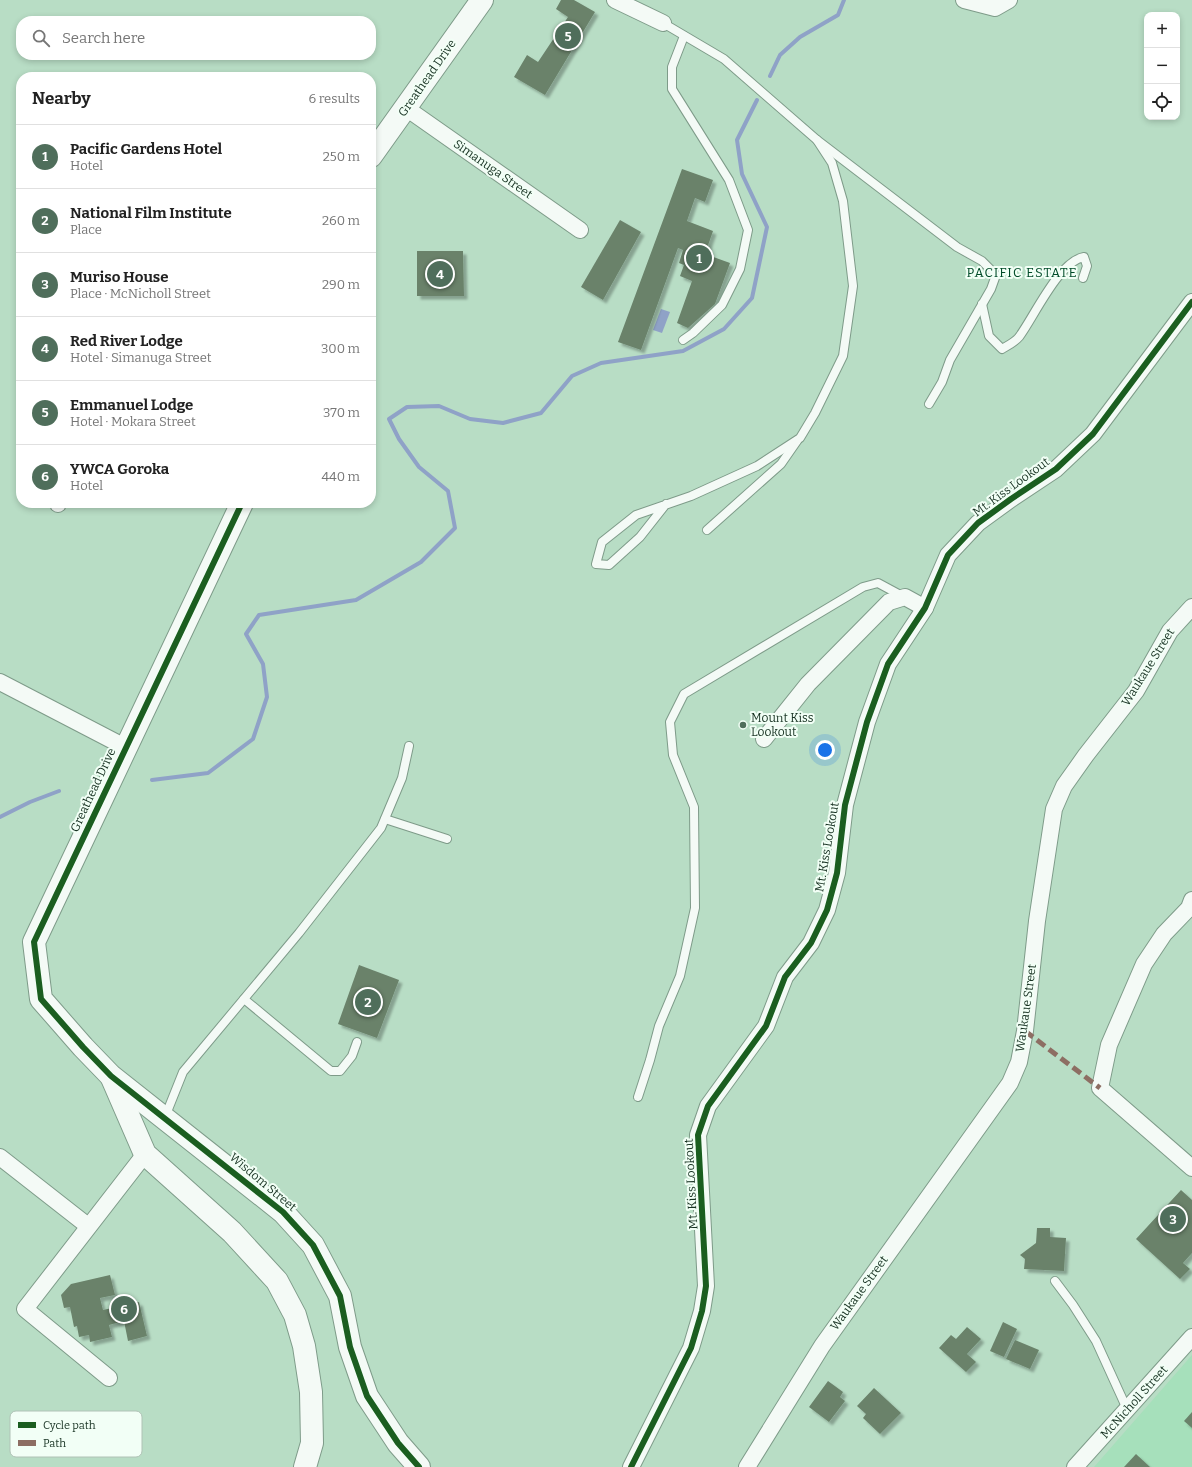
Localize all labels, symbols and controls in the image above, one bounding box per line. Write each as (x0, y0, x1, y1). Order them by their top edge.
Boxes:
map controls (1144, 12, 1180, 120)
button: + (1144, 12, 1180, 48)
search box (16, 16, 376, 60)
pin: 5 (555, 21, 581, 51)
icon: search (30, 27, 52, 49)
text: Search here (62, 29, 145, 47)
street label: Greathead Drive (395, 37, 459, 119)
button: − (1144, 48, 1180, 84)
button: locate (1144, 84, 1180, 120)
text: Nearby (32, 88, 91, 109)
text: 6 results (308, 91, 360, 106)
street label: Simanuga Street (451, 137, 536, 202)
text: Pacific Gardens Hotel (70, 140, 222, 158)
text: 1 (42, 149, 48, 164)
text: 250 m (323, 149, 360, 164)
text: Hotel (70, 158, 103, 173)
text: National Film Institute (70, 204, 232, 222)
text: 2 (41, 213, 49, 228)
text: 260 m (322, 213, 360, 228)
text: Place (70, 222, 102, 237)
pin: 1 (686, 243, 712, 273)
pin: 4 (427, 259, 453, 289)
district label: PACIFIC ESTATE (966, 265, 1078, 280)
text: Muriso House (70, 268, 169, 286)
text: 3 (41, 277, 49, 292)
text: 290 m (322, 277, 360, 292)
text: Place · McNicholl Street (70, 286, 211, 301)
text: Red River Lodge (70, 332, 183, 350)
text: 4 (41, 341, 49, 356)
text: 300 m (321, 341, 360, 356)
text: Hotel · Simanuga Street (70, 350, 212, 365)
text: Emmanuel Lodge (70, 396, 193, 414)
text: 5 (41, 405, 49, 420)
text: 370 m (323, 405, 360, 420)
text: Hotel · Mokara Street (70, 414, 196, 429)
street label: Mt. Kiss Lookout (970, 454, 1052, 519)
text: YWCA Goroka (70, 460, 169, 478)
text: 6 (41, 469, 49, 484)
text: 440 m (321, 469, 360, 484)
text: Hotel (70, 478, 103, 493)
street label: Waukaue Street (1119, 625, 1178, 708)
place label: Mount Kiss Lookout (751, 711, 814, 739)
marker: Mount Kiss Lookout (738, 720, 748, 730)
your location (815, 740, 835, 760)
street label: Greathead Drive (67, 746, 119, 834)
street label: Mt. Kiss Lookout (812, 800, 842, 893)
street label: Waukaue Street (1013, 963, 1039, 1053)
pin: 2 (355, 987, 381, 1017)
street label: Mt. Kiss Lookout (682, 1138, 700, 1230)
street label: Wisdom Street (227, 1150, 300, 1214)
pin: 3 (1160, 1204, 1186, 1234)
street label: Waukaue Street (827, 1253, 891, 1333)
pin: 6 (111, 1294, 137, 1324)
street label: McNicholl Street (1098, 1362, 1171, 1441)
legend (10, 1411, 142, 1457)
text: Cycle path (43, 1419, 96, 1432)
text: Path (43, 1437, 66, 1450)

